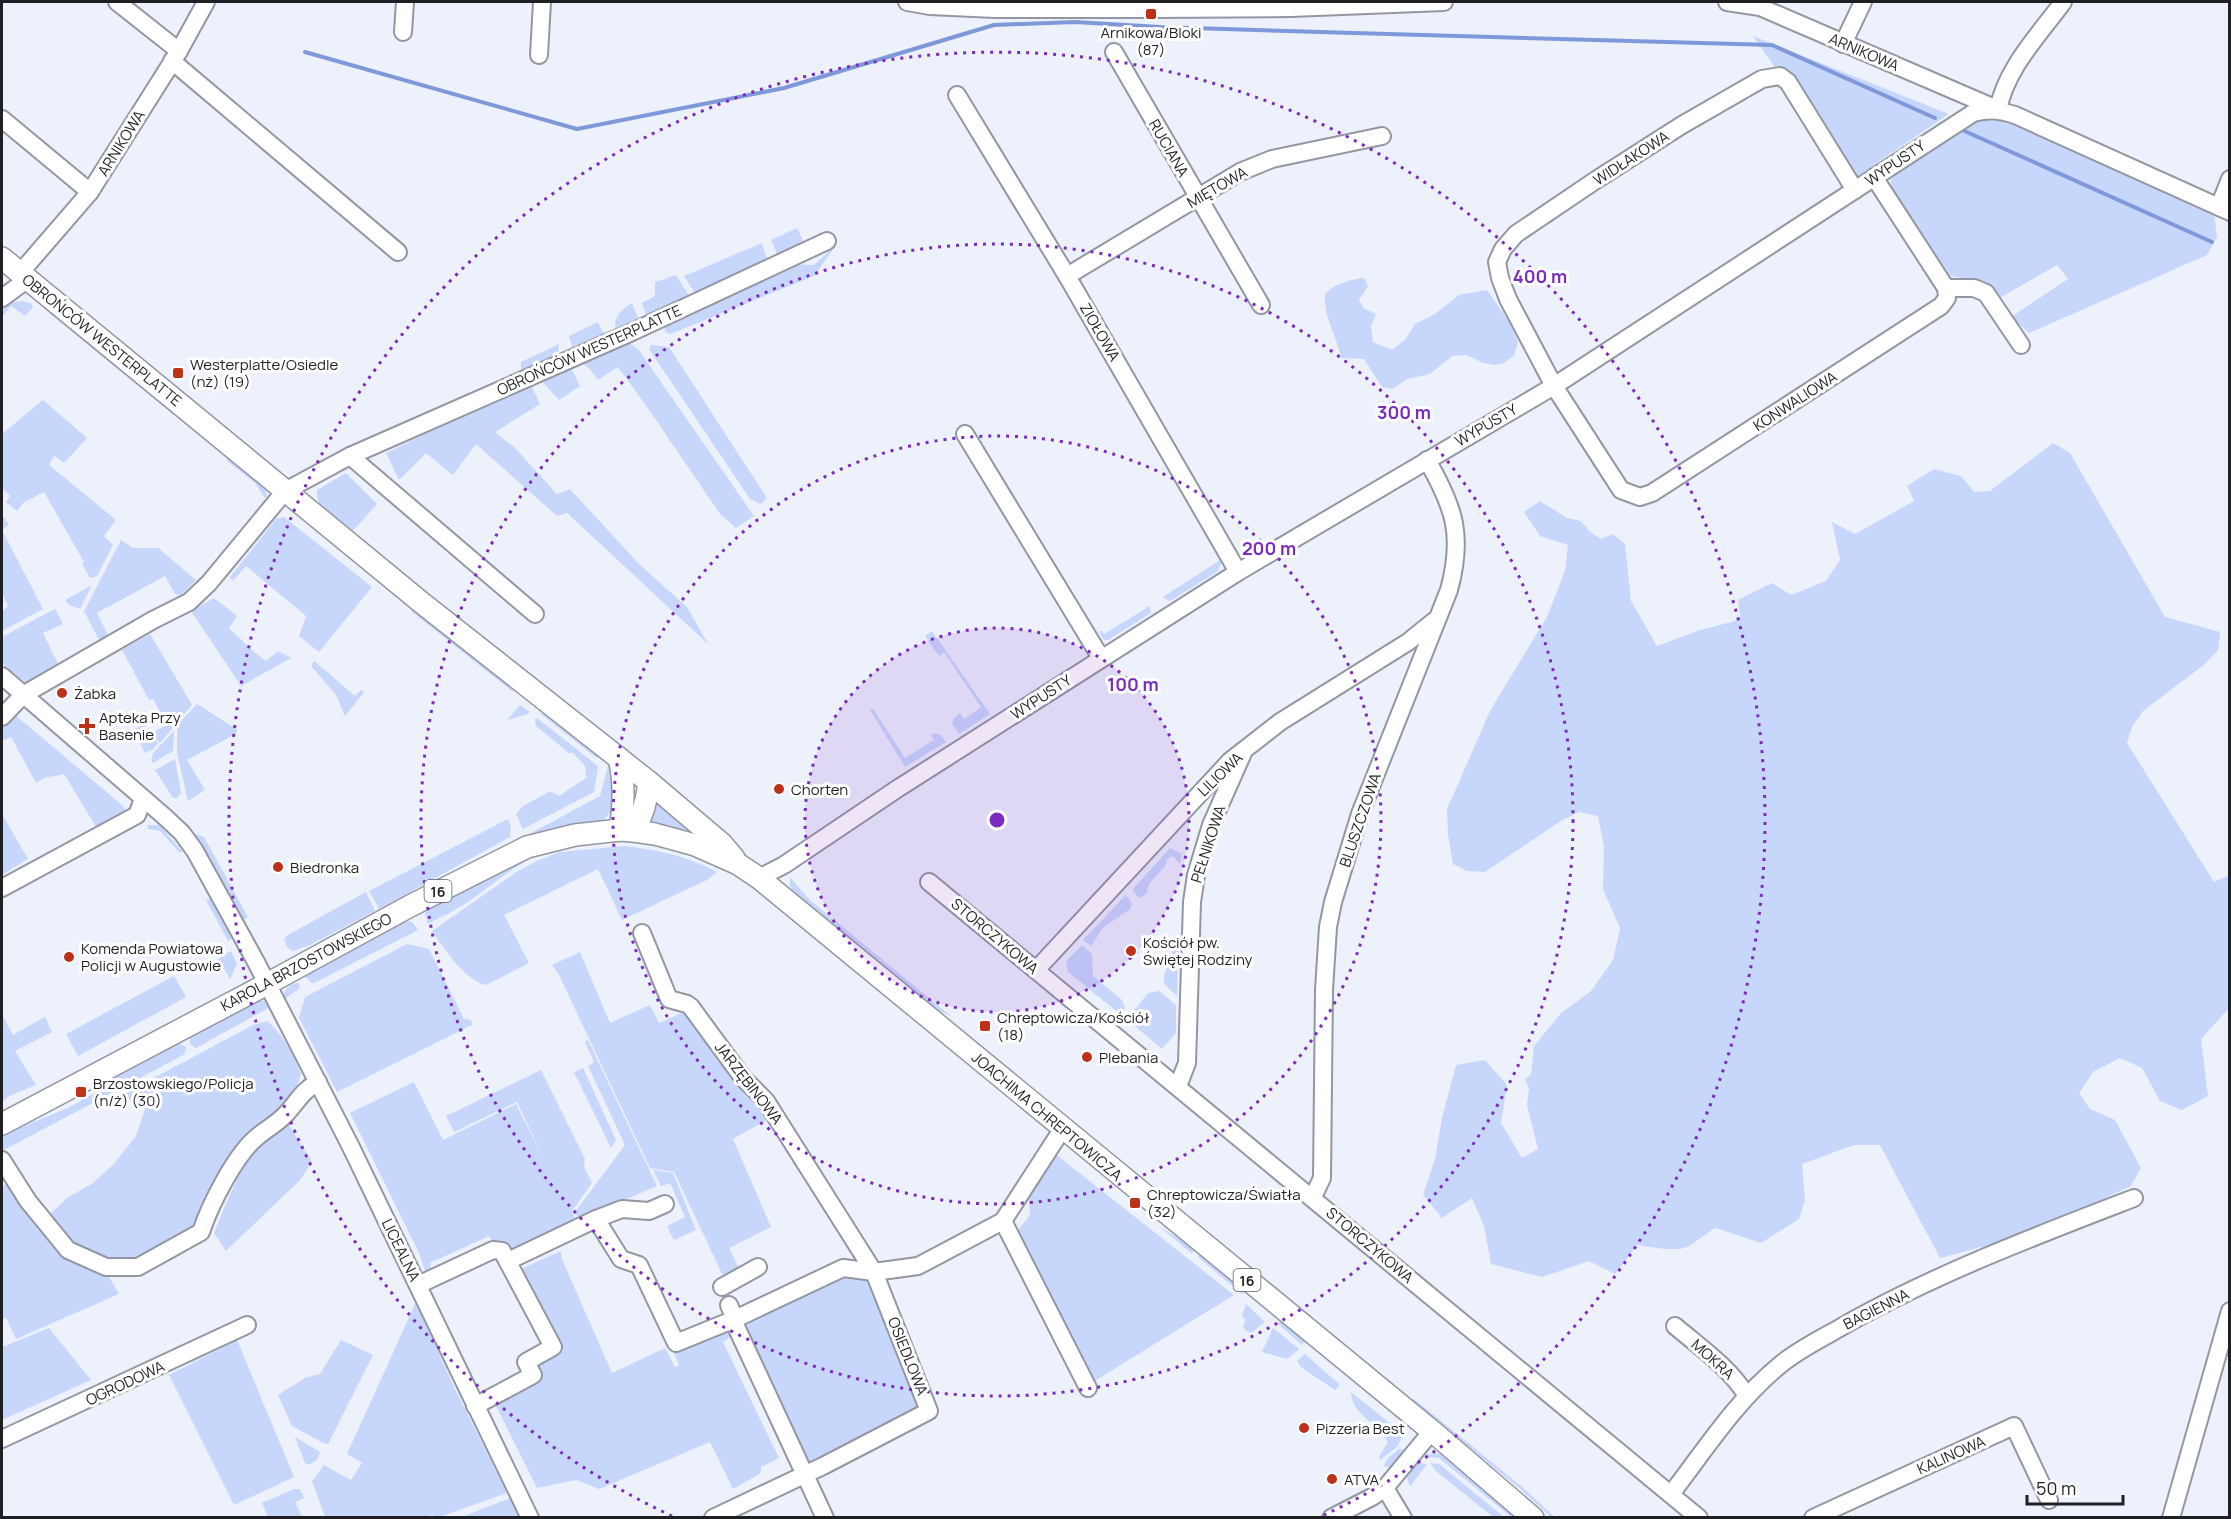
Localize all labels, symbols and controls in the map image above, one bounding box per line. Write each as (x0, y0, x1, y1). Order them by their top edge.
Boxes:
marker: Arnikowa/Bloki (87) (1144, 7, 1158, 21)
place label: Arnikowa/Bloki (87) (1101, 22, 1201, 60)
street label: ARNIKOWA (1826, 28, 1903, 76)
street label: ARNIKOWA (92, 106, 150, 180)
street label: RUCIANA (1144, 115, 1194, 181)
street label: WIDŁAKOWA (1589, 125, 1673, 190)
street label: WYPUSTY (1861, 135, 1930, 191)
street label: MIĘTOWA (1183, 161, 1251, 213)
text: 400 m (1513, 264, 1567, 288)
street label: OBROŃCÓW WESTERPLATTE (18, 269, 186, 411)
street label: ZIOŁOWA (1075, 299, 1125, 365)
street label: OBROŃCÓW WESTERPLATTE (493, 300, 685, 400)
place label: Westerplatte/Osiedle (nż) (19) (190, 354, 338, 392)
marker: Westerplatte/Osiedle (nż) (19) (171, 366, 185, 380)
street label: KONWALIOWA (1749, 366, 1841, 436)
street label: WYPUSTY (1451, 398, 1521, 451)
text: 300 m (1377, 400, 1431, 424)
text: 200 m (1242, 536, 1296, 560)
street label: WYPUSTY (1007, 669, 1076, 724)
text: 100 m (1107, 672, 1159, 696)
place label: Żabka (74, 683, 116, 704)
marker: Żabka (55, 686, 69, 700)
place label: Apteka Przy Basenie (99, 707, 181, 745)
marker: Apteka Przy Basenie (80, 719, 94, 733)
street label: LILIOWA (1193, 747, 1248, 801)
street label: BLUSZCZOWA (1334, 770, 1386, 870)
place label: Chorten (791, 779, 848, 800)
marker: Chorten (772, 782, 786, 796)
street label: PEŁNIKOWA (1186, 802, 1231, 885)
centre of rings (987, 810, 1007, 830)
place label: Biedronka (290, 857, 359, 878)
marker: Biedronka (271, 860, 285, 874)
road number: 16 (424, 880, 452, 902)
street label: STORCZYKOWA (947, 893, 1043, 979)
street label: KAROLA BRZOSTOWSKIEGO (217, 908, 395, 1016)
place label: Kościół pw. Świętej Rodziny (1143, 932, 1253, 970)
place label: Komenda Powiatowa Policji w Augustowie (81, 938, 223, 976)
marker: Kościół pw. Świętej Rodziny (1124, 944, 1138, 958)
marker: Komenda Powiatowa Policji w Augustowie (62, 950, 76, 964)
place label: Chreptowicza/Kościół (18) (997, 1007, 1150, 1045)
marker: Chreptowicza/Kościół (18) (978, 1019, 992, 1033)
street label: JARZĘBINOWA (710, 1037, 788, 1129)
street label: JOACHIMA CHREPTOWICZA (967, 1047, 1127, 1186)
place label: Plebania (1099, 1047, 1158, 1068)
marker: Plebania (1080, 1050, 1094, 1064)
place label: Brzostowskiego/Policja (n/ż) (30) (93, 1073, 254, 1111)
marker: Brzostowskiego/Policja (n/ż) (30) (74, 1085, 88, 1099)
place label: Chreptowicza/Światła (32) (1147, 1184, 1301, 1222)
marker: Chreptowicza/Światła (32) (1128, 1196, 1142, 1210)
street label: STORCZYKOWA (1322, 1202, 1418, 1288)
street label: LICEALNA (377, 1215, 425, 1285)
road number: 16 (1234, 1269, 1260, 1291)
street label: BAGIENNA (1840, 1283, 1913, 1334)
street label: OSIEDLOWA (883, 1314, 933, 1399)
street label: MOKRA (1687, 1334, 1739, 1384)
street label: OGRODOWA (82, 1355, 168, 1410)
place label: Pizzeria Best (1316, 1418, 1405, 1439)
marker: Pizzeria Best (1297, 1421, 1311, 1435)
street label: KALINOWA (1914, 1430, 1989, 1479)
scale bar (2027, 1468, 2123, 1506)
place label: ATVA (1344, 1469, 1380, 1490)
marker: ATVA (1325, 1472, 1339, 1486)
text: 50 m (2036, 1476, 2076, 1500)

